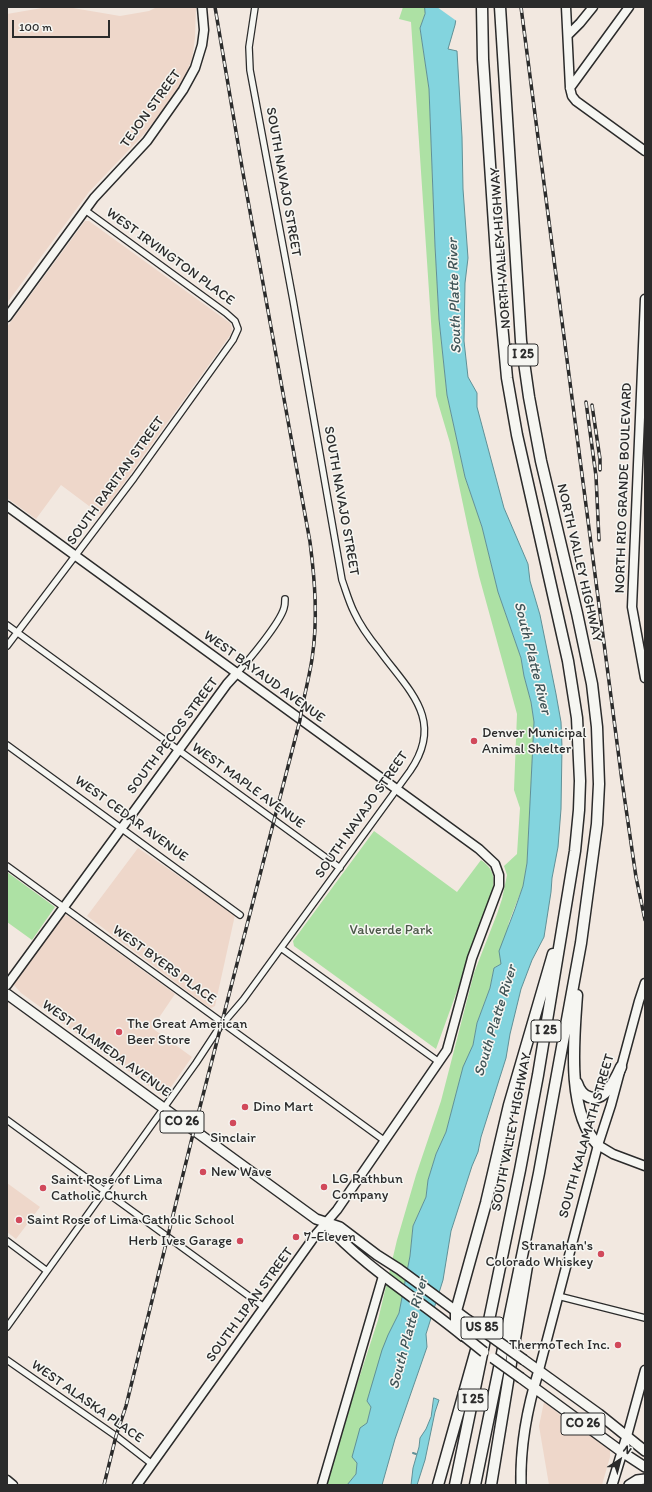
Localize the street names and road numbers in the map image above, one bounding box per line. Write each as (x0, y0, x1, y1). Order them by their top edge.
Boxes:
street label: TEJON STREET (117, 67, 185, 151)
street label: SOUTH NAVAJO STREET (262, 106, 304, 258)
street label: NORTH VALLEY HIGHWAY (487, 167, 515, 329)
street label: WEST IRVINGTON PLACE (102, 205, 238, 309)
road number: I 25 (508, 344, 538, 366)
street label: NORTH RIO GRANDE BOULEVARD (612, 382, 636, 594)
street label: SOUTH RARITAN STREET (64, 413, 168, 549)
street label: SOUTH NAVAJO STREET (320, 425, 362, 577)
street label: NORTH VALLEY HIGHWAY (553, 482, 605, 644)
street label: WEST BAYAUD AVENUE (200, 627, 328, 727)
street label: SOUTH PECOS STREET (124, 674, 222, 798)
street label: WEST MAPLE AVENUE (188, 739, 308, 833)
street label: SOUTH NAVAJO STREET (312, 748, 412, 882)
street label: WEST CEDAR AVENUE (71, 772, 191, 866)
street label: WEST BYERS PLACE (109, 922, 219, 1008)
street label: WEST ALAMEDA AVENUE (38, 997, 174, 1101)
road number: I 25 (531, 1020, 561, 1042)
street label: SOUTH VALLEY HIGHWAY (488, 1051, 536, 1213)
street label: SOUTH KALAMATH STREET (555, 1052, 619, 1220)
road number: CO 26 (160, 1111, 204, 1133)
street label: SOUTH LIPAN STREET (203, 1244, 297, 1366)
road number: US 85 (461, 1317, 503, 1339)
street label: WEST ALASKA PLACE (28, 1357, 146, 1447)
road number: I 25 (458, 1389, 488, 1411)
road number: CO 26 (561, 1413, 605, 1435)

